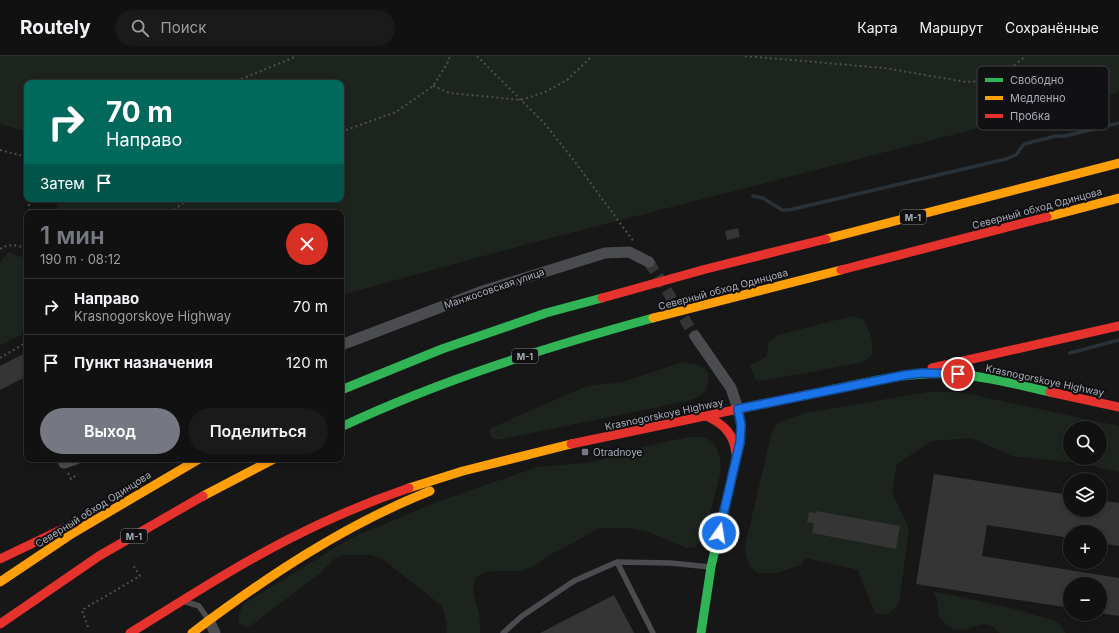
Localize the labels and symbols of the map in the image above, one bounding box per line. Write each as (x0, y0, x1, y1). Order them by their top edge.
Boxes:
legend (977, 66, 1109, 130)
text: Свободно (1010, 73, 1064, 87)
text: Медленно (1010, 91, 1066, 105)
text: Пробка (1010, 109, 1050, 123)
street label: Северный обход Одинцова (971, 185, 1103, 231)
road number: М-1 (900, 210, 926, 224)
street label: Манжосовская улица (442, 265, 546, 311)
street label: Северный обход Одинцова (657, 266, 789, 312)
road number: М-1 (512, 349, 538, 363)
pin (941, 357, 975, 391)
street label: Krasnogorskoye Highway (985, 362, 1106, 399)
street label: Krasnogorskoye Highway (604, 395, 725, 432)
place label: Otradnoye (593, 446, 643, 458)
marker: Otradnoye (580, 447, 590, 457)
street label: Северный обход Одинцова (33, 468, 153, 550)
position arrow (698, 512, 740, 554)
road number: М-1 (121, 529, 147, 543)

